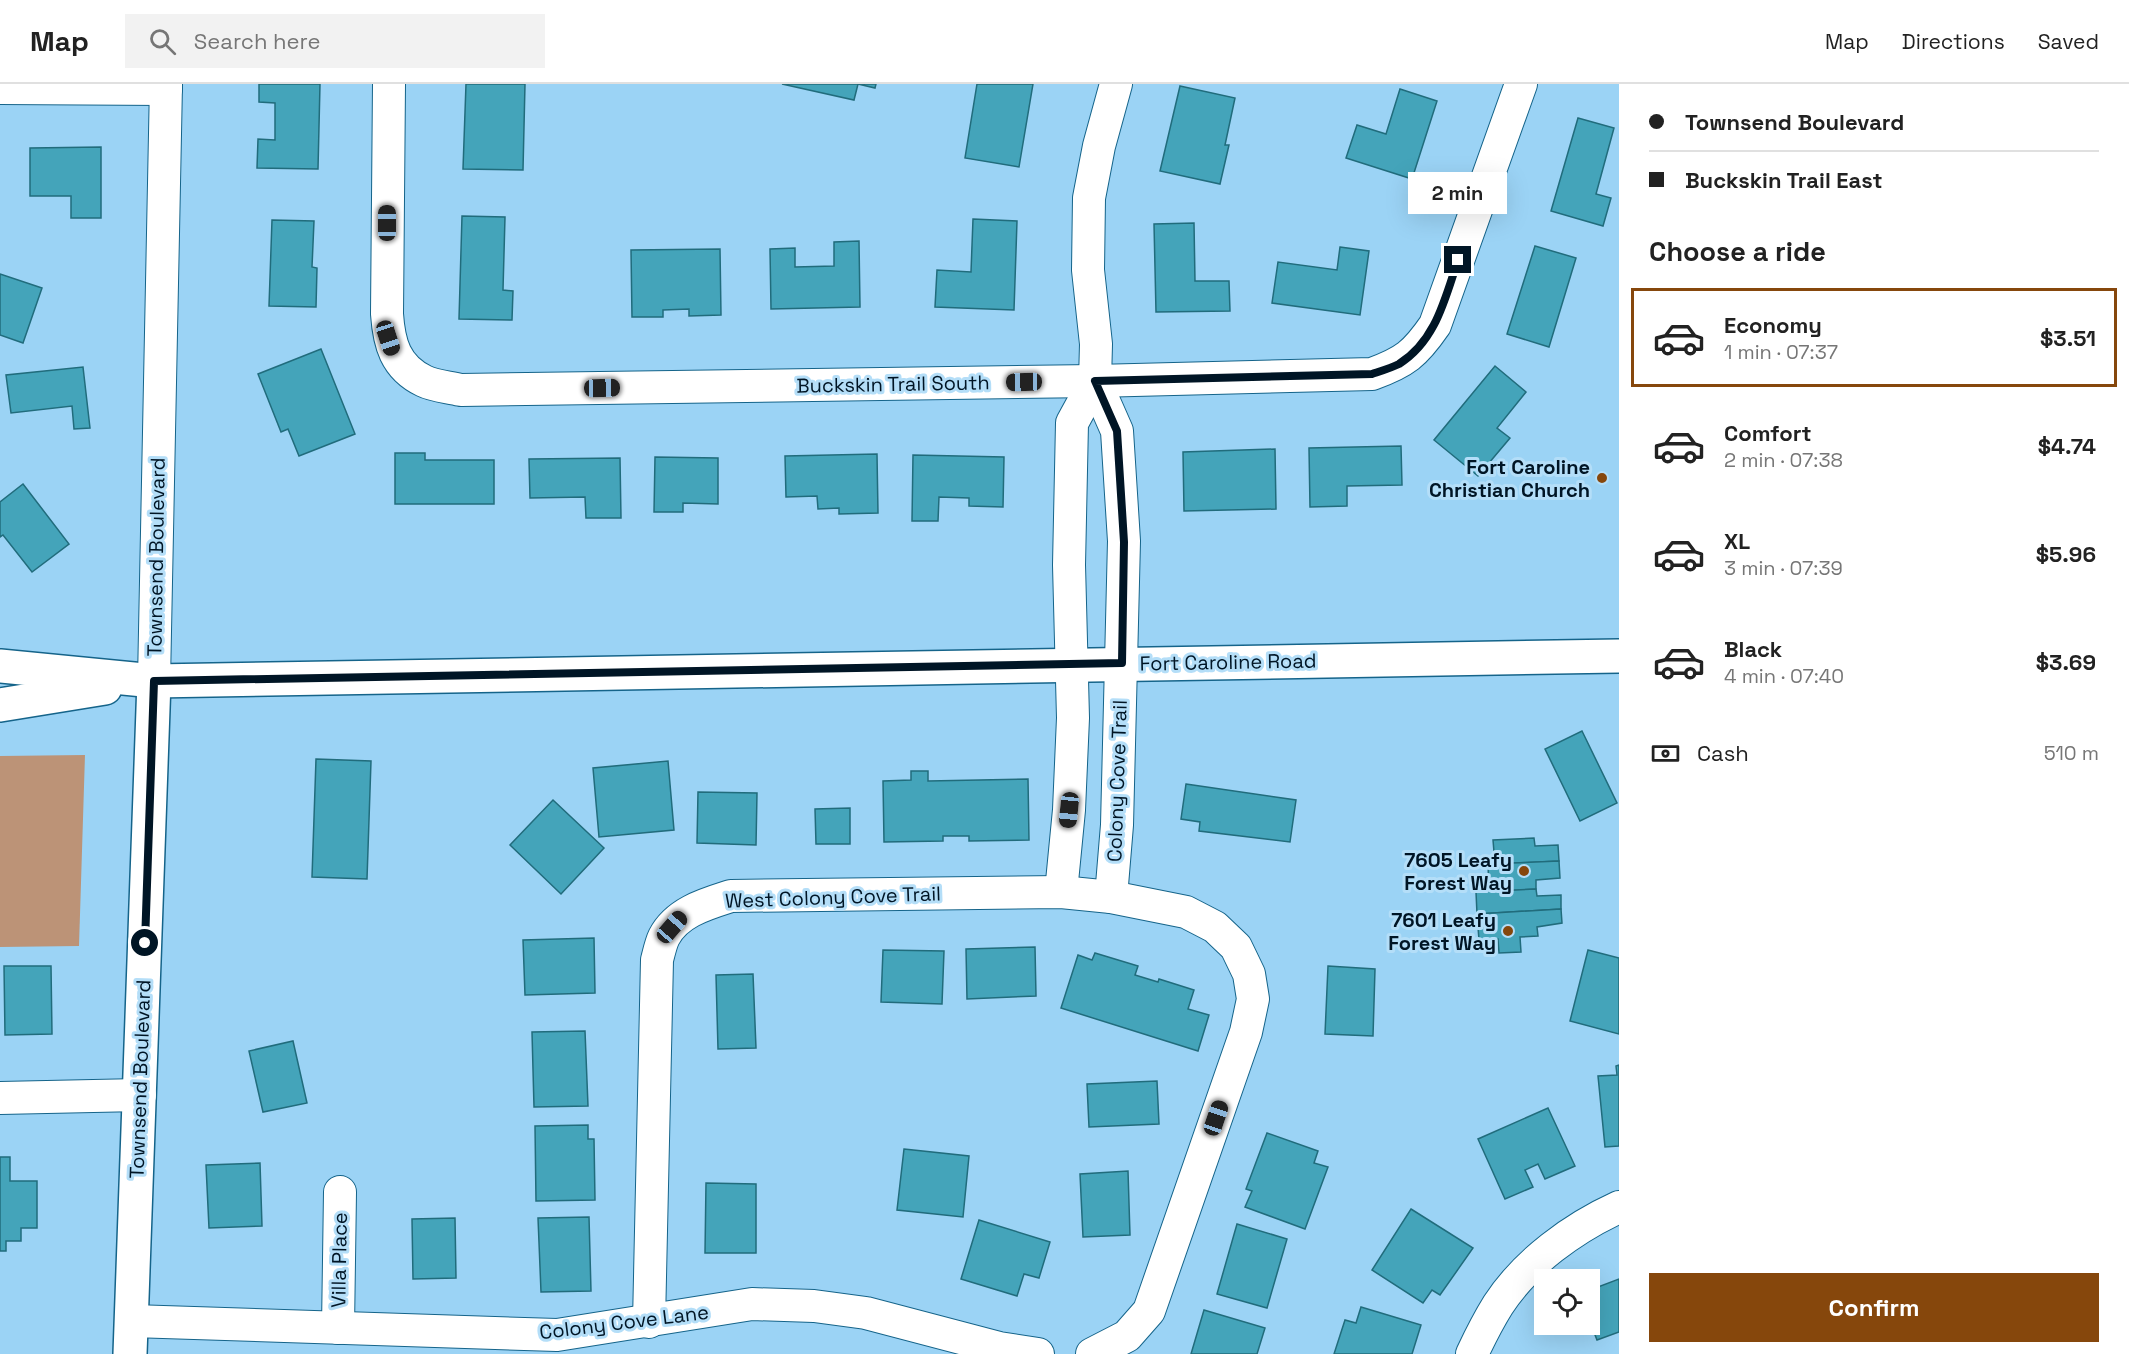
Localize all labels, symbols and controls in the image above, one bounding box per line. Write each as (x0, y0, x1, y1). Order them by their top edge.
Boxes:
search box (125, 14, 545, 68)
text: Map (30, 23, 89, 59)
icon: search (146, 25, 179, 58)
text: Search here (194, 27, 321, 55)
text: Map (1825, 28, 1869, 55)
text: Directions (1902, 28, 2005, 55)
text: Saved (2038, 28, 2099, 55)
text: Townsend Boulevard (1685, 108, 1904, 136)
text: Buckskin Trail East (1685, 166, 1882, 194)
callout: 2 min (1408, 173, 1508, 215)
text: 2 min (1432, 180, 1483, 206)
car (378, 205, 396, 241)
text: Choose a ride (1649, 234, 1826, 269)
route end (1444, 246, 1471, 273)
icon: car (1652, 311, 1706, 365)
text: Economy (1724, 311, 1822, 339)
car (374, 318, 402, 358)
text: $3.51 (2040, 324, 2096, 352)
text: 1 min · 07:37 (1724, 339, 1838, 365)
street label: Buckskin Trail South (796, 369, 990, 399)
car (1006, 373, 1042, 391)
car (584, 379, 620, 397)
icon: car (1652, 419, 1706, 473)
text: Comfort (1724, 419, 1812, 447)
text: $4.74 (2038, 432, 2096, 460)
text: 2 min · 07:38 (1724, 447, 1843, 473)
place label: Fort Caroline Christian Church (1429, 454, 1590, 503)
street label: Townsend Boulevard (141, 457, 171, 657)
marker: Fort Caroline Christian Church (1595, 471, 1609, 485)
icon: car (1652, 527, 1706, 581)
text: XL (1724, 527, 1750, 555)
text: $5.96 (2036, 540, 2096, 568)
text: 3 min · 07:39 (1724, 555, 1843, 581)
icon: car (1652, 635, 1706, 689)
text: Black (1724, 635, 1782, 663)
street label: Fort Caroline Road (1139, 647, 1317, 677)
text: $3.69 (2036, 648, 2096, 676)
text: 4 min · 07:40 (1724, 663, 1844, 689)
street label: Colony Cove Trail (1101, 699, 1133, 863)
icon: cash (1649, 737, 1682, 770)
text: Cash (1697, 739, 1749, 767)
text: 510 m (2044, 740, 2099, 766)
car (1058, 791, 1080, 829)
place label: 7605 Leafy Forest Way (1404, 847, 1512, 896)
marker: 7605 Leafy Forest Way (1517, 864, 1531, 878)
street label: West Colony Cove Trail (725, 880, 941, 914)
place label: 7601 Leafy Forest Way (1388, 907, 1496, 956)
car (653, 908, 691, 946)
marker: 7601 Leafy Forest Way (1501, 924, 1515, 938)
route start (131, 929, 158, 956)
street label: Townsend Boulevard (124, 979, 156, 1179)
car (1202, 1098, 1230, 1138)
street label: Villa Place (325, 1212, 353, 1308)
map controls (1534, 1269, 1600, 1335)
button: locate (1534, 1269, 1600, 1335)
button: Confirm (1649, 1273, 2099, 1342)
street label: Colony Cove Lane (538, 1299, 710, 1345)

